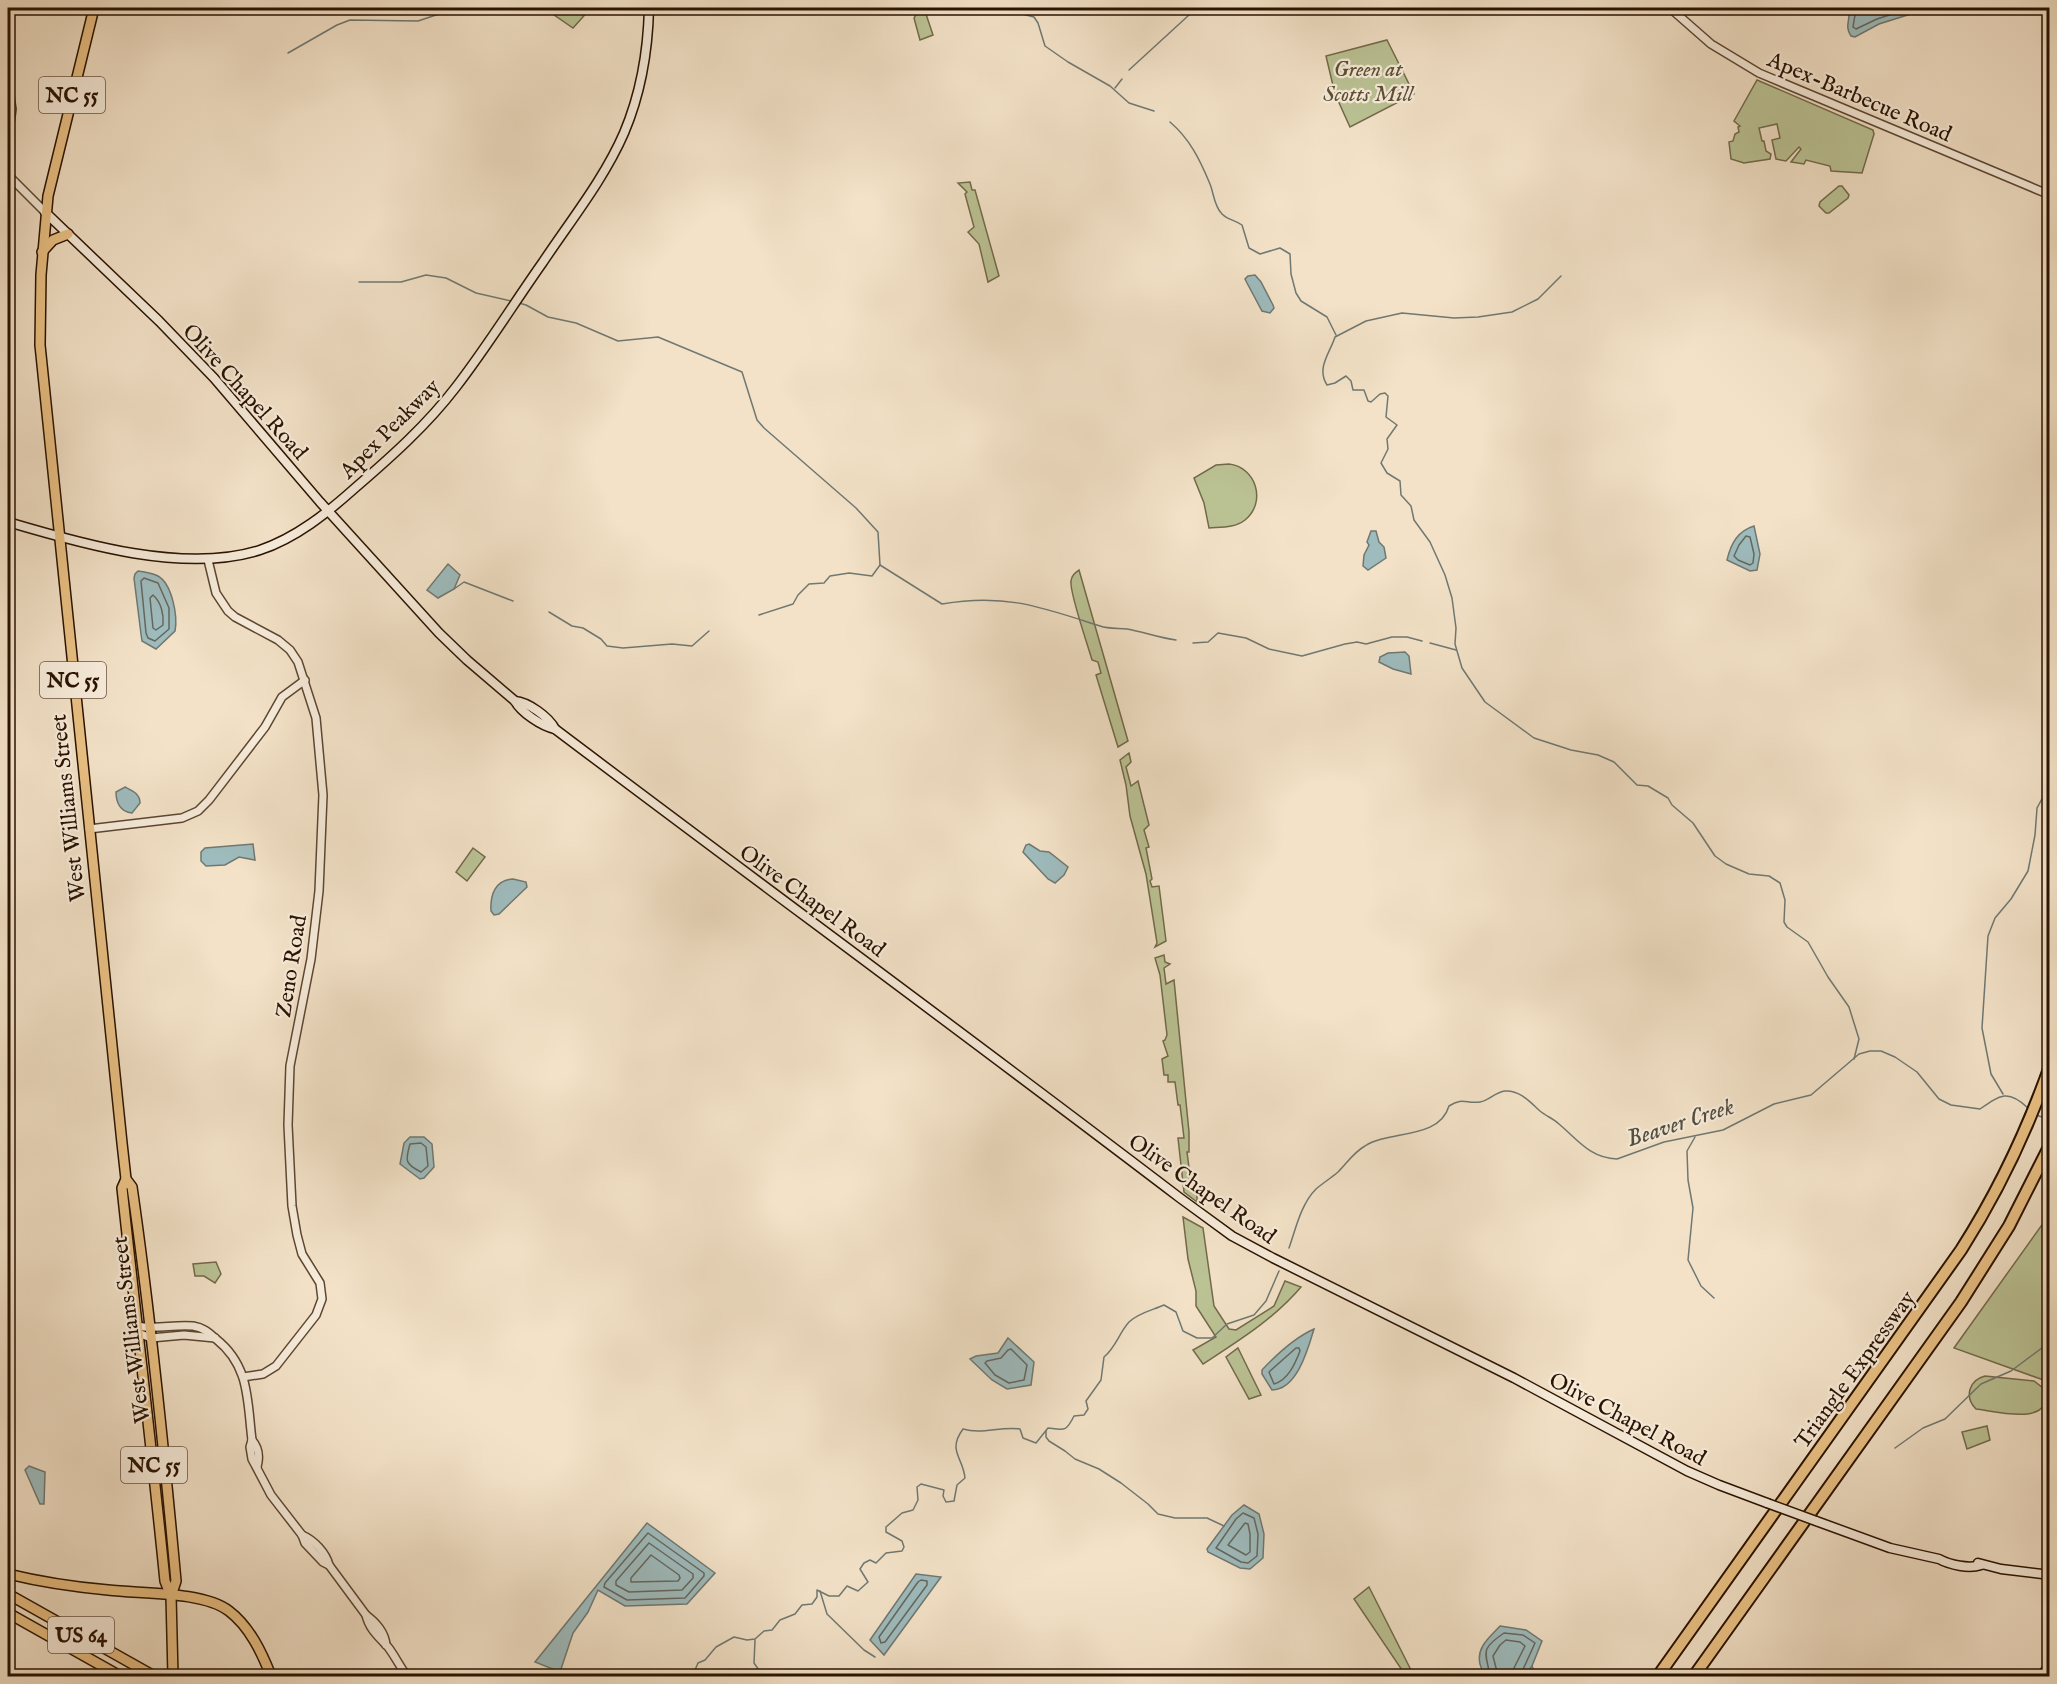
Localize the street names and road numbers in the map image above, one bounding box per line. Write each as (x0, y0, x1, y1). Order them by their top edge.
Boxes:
street label: Apex-Barbecue Road (1762, 46, 1956, 149)
road number: NC 55 (39, 77, 105, 113)
street label: Olive Chapel Road (176, 318, 313, 467)
street label: Apex Peakway (334, 373, 447, 486)
road number: NC 55 (40, 662, 106, 698)
street label: West Williams Street (45, 712, 93, 903)
street label: Olive Chapel Road (733, 839, 891, 964)
street label: Zeno Road (270, 913, 314, 1020)
street label: Olive Chapel Road (1123, 1128, 1281, 1251)
street label: West Williams Street (107, 1234, 157, 1425)
street label: Triangle Expressway (1789, 1286, 1922, 1455)
street label: Olive Chapel Road (1544, 1367, 1711, 1473)
road number: NC 55 (121, 1447, 187, 1483)
road number: US 64 (48, 1617, 114, 1653)

